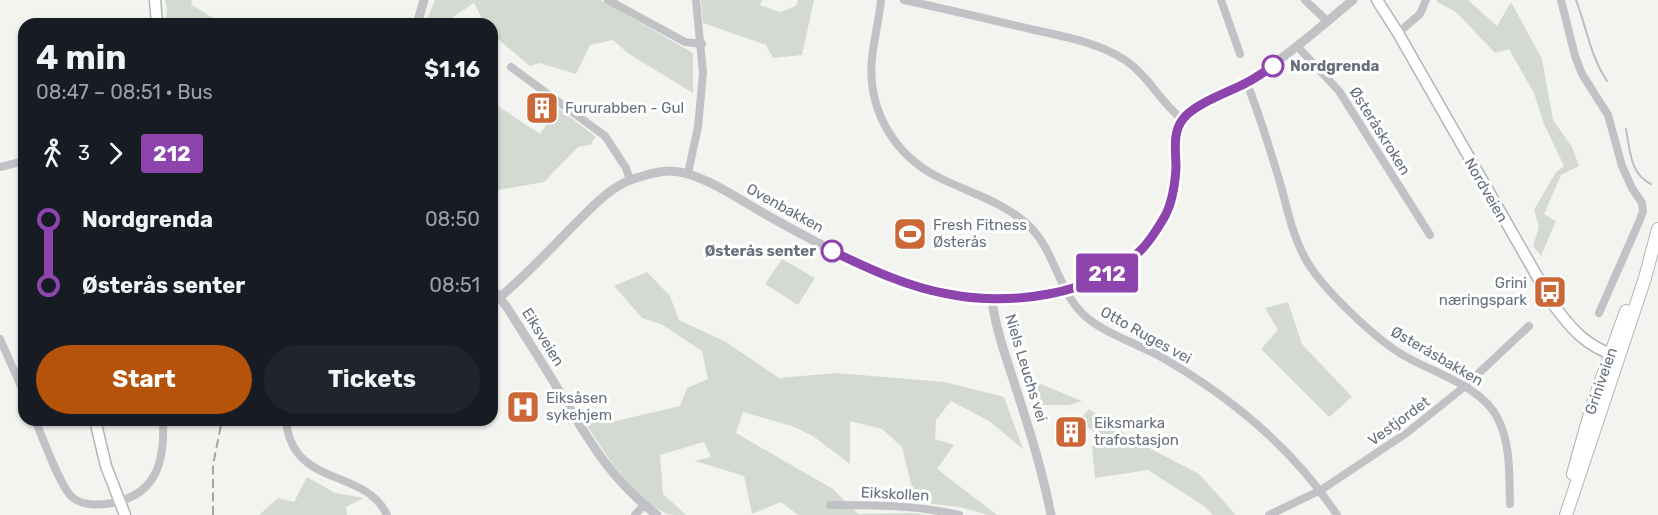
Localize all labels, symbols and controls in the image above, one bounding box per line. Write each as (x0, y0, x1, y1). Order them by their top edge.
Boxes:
text: 4 min (36, 38, 126, 77)
marker: Nordgrenda (1262, 55, 1284, 77)
text: $1.16 (424, 56, 480, 83)
place label: Nordgrenda (1290, 57, 1379, 75)
text: 08:47 – 08:51 · Bus (36, 80, 213, 104)
street label: Østeråskroken (1346, 84, 1414, 178)
building icon: Fururabben - Gul (524, 90, 560, 126)
place label: Fururabben - Gul (565, 99, 684, 117)
icon: walk (36, 137, 69, 170)
icon: forward (99, 137, 132, 170)
text: 3 (78, 141, 90, 165)
text: 212 (153, 141, 191, 166)
street label: Nordveien (1460, 155, 1512, 225)
street label: Ovenbakken (743, 179, 827, 237)
text: Nordgrenda (82, 206, 213, 233)
text: 08:50 (425, 207, 480, 231)
sports icon: Fresh Fitness Østerås (892, 216, 928, 252)
place label: Fresh Fitness Østerås (933, 216, 1027, 251)
marker: Østerås senter (821, 240, 843, 262)
place label: Østerås senter (705, 242, 816, 260)
line badge: 212 (1072, 254, 1142, 292)
text: 212 (1088, 261, 1126, 286)
text: Østerås senter (82, 272, 245, 299)
text: 08:51 (429, 273, 480, 297)
place label: Grini næringspark (1439, 274, 1527, 309)
bus stop icon: Grini næringspark (1532, 274, 1568, 310)
street label: Otto Ruges vei (1097, 303, 1195, 367)
street label: Eiksveien (518, 305, 568, 369)
street label: Niels Leuchs vei (1001, 312, 1051, 424)
street label: Østeråsbakken (1388, 322, 1486, 390)
button: Start (36, 345, 252, 414)
button: Tickets (264, 345, 480, 414)
street label: Griniveien (1581, 345, 1621, 417)
hospital icon: Eiksåsen sykehjem (505, 389, 541, 425)
place label: Eiksåsen sykehjem (546, 389, 612, 424)
street label: Vestjordet (1365, 392, 1434, 449)
building icon: Eiksmarka trafostasjon (1053, 414, 1089, 450)
place label: Eiksmarka trafostasjon (1094, 414, 1179, 449)
street label: Eikskollen (860, 483, 930, 505)

